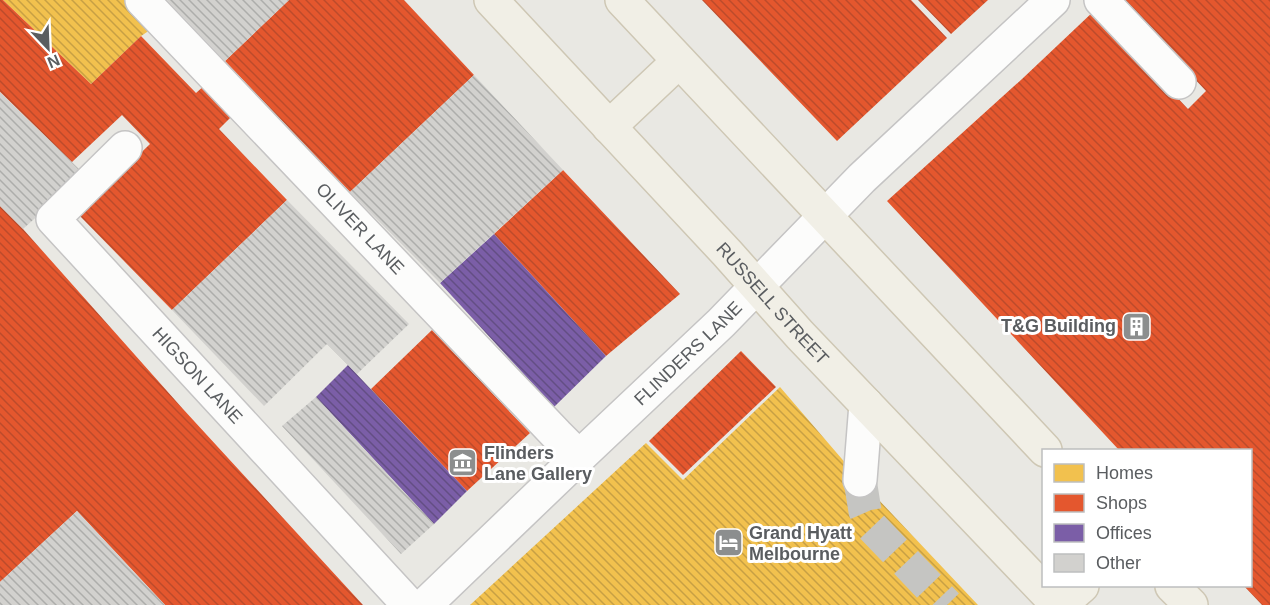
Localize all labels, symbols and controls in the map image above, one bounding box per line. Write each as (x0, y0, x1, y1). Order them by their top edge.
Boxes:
north arrow (18, 18, 78, 78)
text: N (45, 51, 62, 71)
street label: OLIVER LANE (312, 179, 408, 278)
street label: RUSSELL STREET (712, 238, 833, 369)
street label: FLINDERS LANE (630, 298, 746, 409)
building icon: T&G Building (1121, 310, 1153, 342)
place label: T&G Building (1001, 316, 1116, 336)
street label: HIGSON LANE (148, 323, 246, 428)
place label: Flinders Lane Gallery (484, 443, 592, 484)
museum icon: Flinders Lane Gallery (447, 447, 479, 479)
legend (1042, 449, 1252, 587)
text: Homes (1096, 463, 1153, 483)
text: Shops (1096, 493, 1147, 513)
place label: Grand Hyatt Melbourne (749, 523, 852, 564)
text: Offices (1096, 523, 1152, 543)
hotel icon: Grand Hyatt Melbourne (712, 527, 744, 559)
text: Other (1096, 553, 1141, 573)

